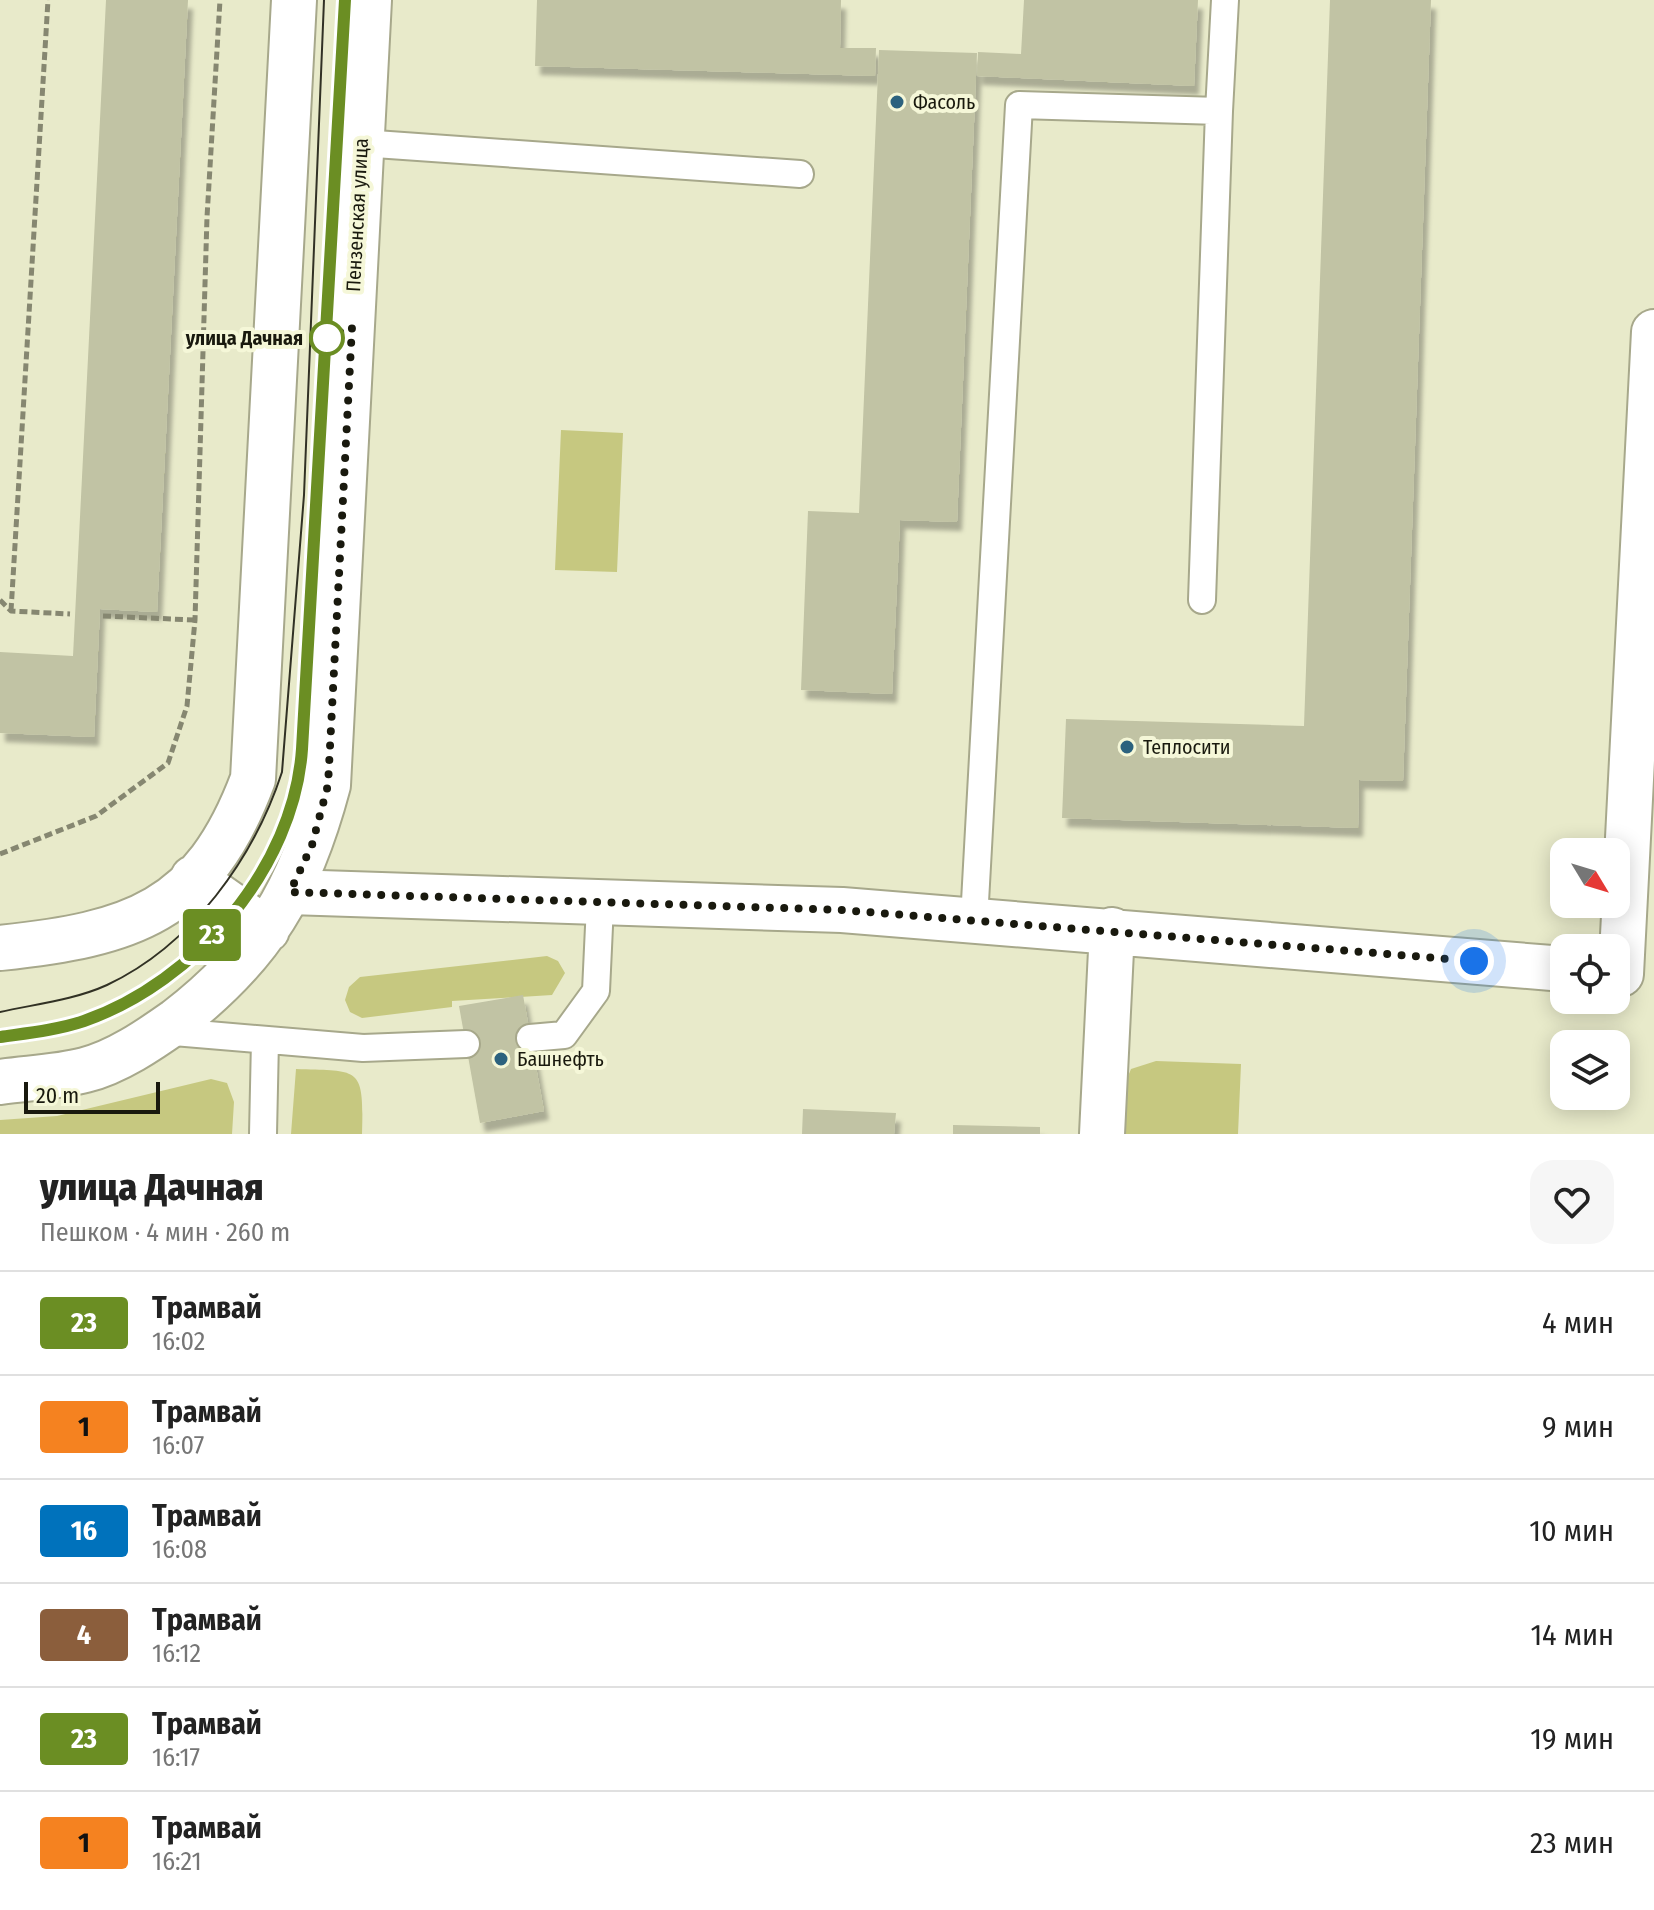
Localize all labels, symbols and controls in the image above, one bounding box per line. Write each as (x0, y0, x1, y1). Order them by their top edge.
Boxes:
place label: Фасоль (913, 90, 975, 114)
marker: Фасоль (888, 93, 906, 111)
street label: Пензенская улица (341, 137, 373, 293)
marker: улица Дачная (310, 321, 344, 355)
place label: улица Дачная (185, 326, 303, 350)
place label: Теплосити (1143, 735, 1231, 759)
marker: Теплосити (1118, 738, 1136, 756)
north arrow (1550, 838, 1630, 918)
map controls (1550, 838, 1630, 1110)
line badge: 23 (176, 909, 248, 961)
text: 23 (199, 918, 225, 951)
button: locate (1550, 934, 1630, 1014)
your location (1454, 941, 1494, 981)
button: layers (1550, 1030, 1630, 1110)
place label: Башнефть (517, 1047, 604, 1071)
marker: Башнефть (492, 1050, 510, 1068)
scale bar (24, 1078, 160, 1114)
text: 20 m (36, 1082, 79, 1109)
button: heart (1530, 1160, 1614, 1244)
text: улица Дачная (40, 1164, 264, 1210)
text: Пешком · 4 мин · 260 m (40, 1217, 290, 1248)
text: Трамвай (152, 1290, 262, 1326)
text: 4 мин (1542, 1305, 1614, 1341)
text: 23 (71, 1306, 97, 1339)
text: 16:02 (152, 1326, 205, 1357)
text: Трамвай (152, 1394, 262, 1430)
text: 9 мин (1542, 1409, 1614, 1445)
text: 1 (78, 1410, 90, 1443)
text: 16:07 (152, 1430, 204, 1461)
text: Трамвай (152, 1498, 262, 1534)
text: 10 мин (1529, 1513, 1614, 1549)
text: 16 (71, 1514, 97, 1547)
text: 16:08 (152, 1534, 207, 1565)
text: Трамвай (152, 1602, 262, 1638)
text: 14 мин (1530, 1617, 1614, 1653)
text: 4 (77, 1618, 91, 1651)
text: 16:12 (152, 1638, 201, 1669)
text: Трамвай (152, 1706, 262, 1742)
text: 19 мин (1530, 1721, 1614, 1757)
text: 23 (71, 1722, 97, 1755)
text: 16:17 (152, 1742, 200, 1773)
text: Трамвай (152, 1810, 262, 1846)
text: 23 мин (1530, 1825, 1614, 1861)
text: 1 (78, 1826, 90, 1859)
text: 16:21 (152, 1846, 202, 1877)

